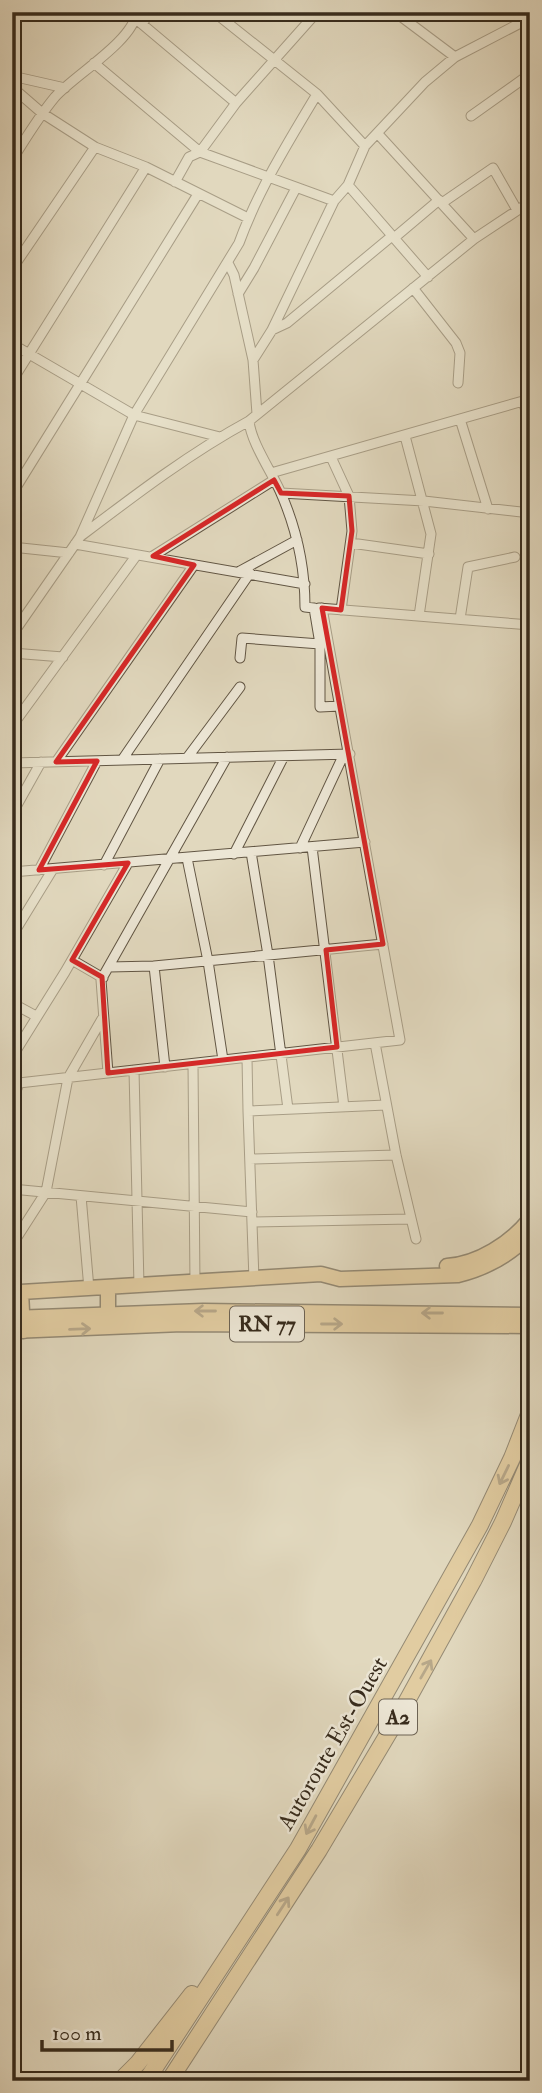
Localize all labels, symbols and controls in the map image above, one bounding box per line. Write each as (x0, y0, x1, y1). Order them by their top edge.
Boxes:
one-way arrow (194, 1305, 217, 1318)
road number: RN 77 (230, 1306, 304, 1342)
one-way arrow (421, 1306, 444, 1320)
one-way arrow (321, 1318, 344, 1331)
one-way arrow (69, 1322, 92, 1335)
one-way arrow (496, 1464, 510, 1485)
street label: Autoroute Est-Ouest (271, 1651, 394, 1836)
one-way arrow (419, 1660, 433, 1680)
road number: A2 (379, 1700, 417, 1734)
one-way arrow (304, 1814, 318, 1834)
one-way arrow (275, 1897, 290, 1916)
scale bar (42, 2009, 172, 2053)
text: 100 m (52, 2020, 102, 2047)

